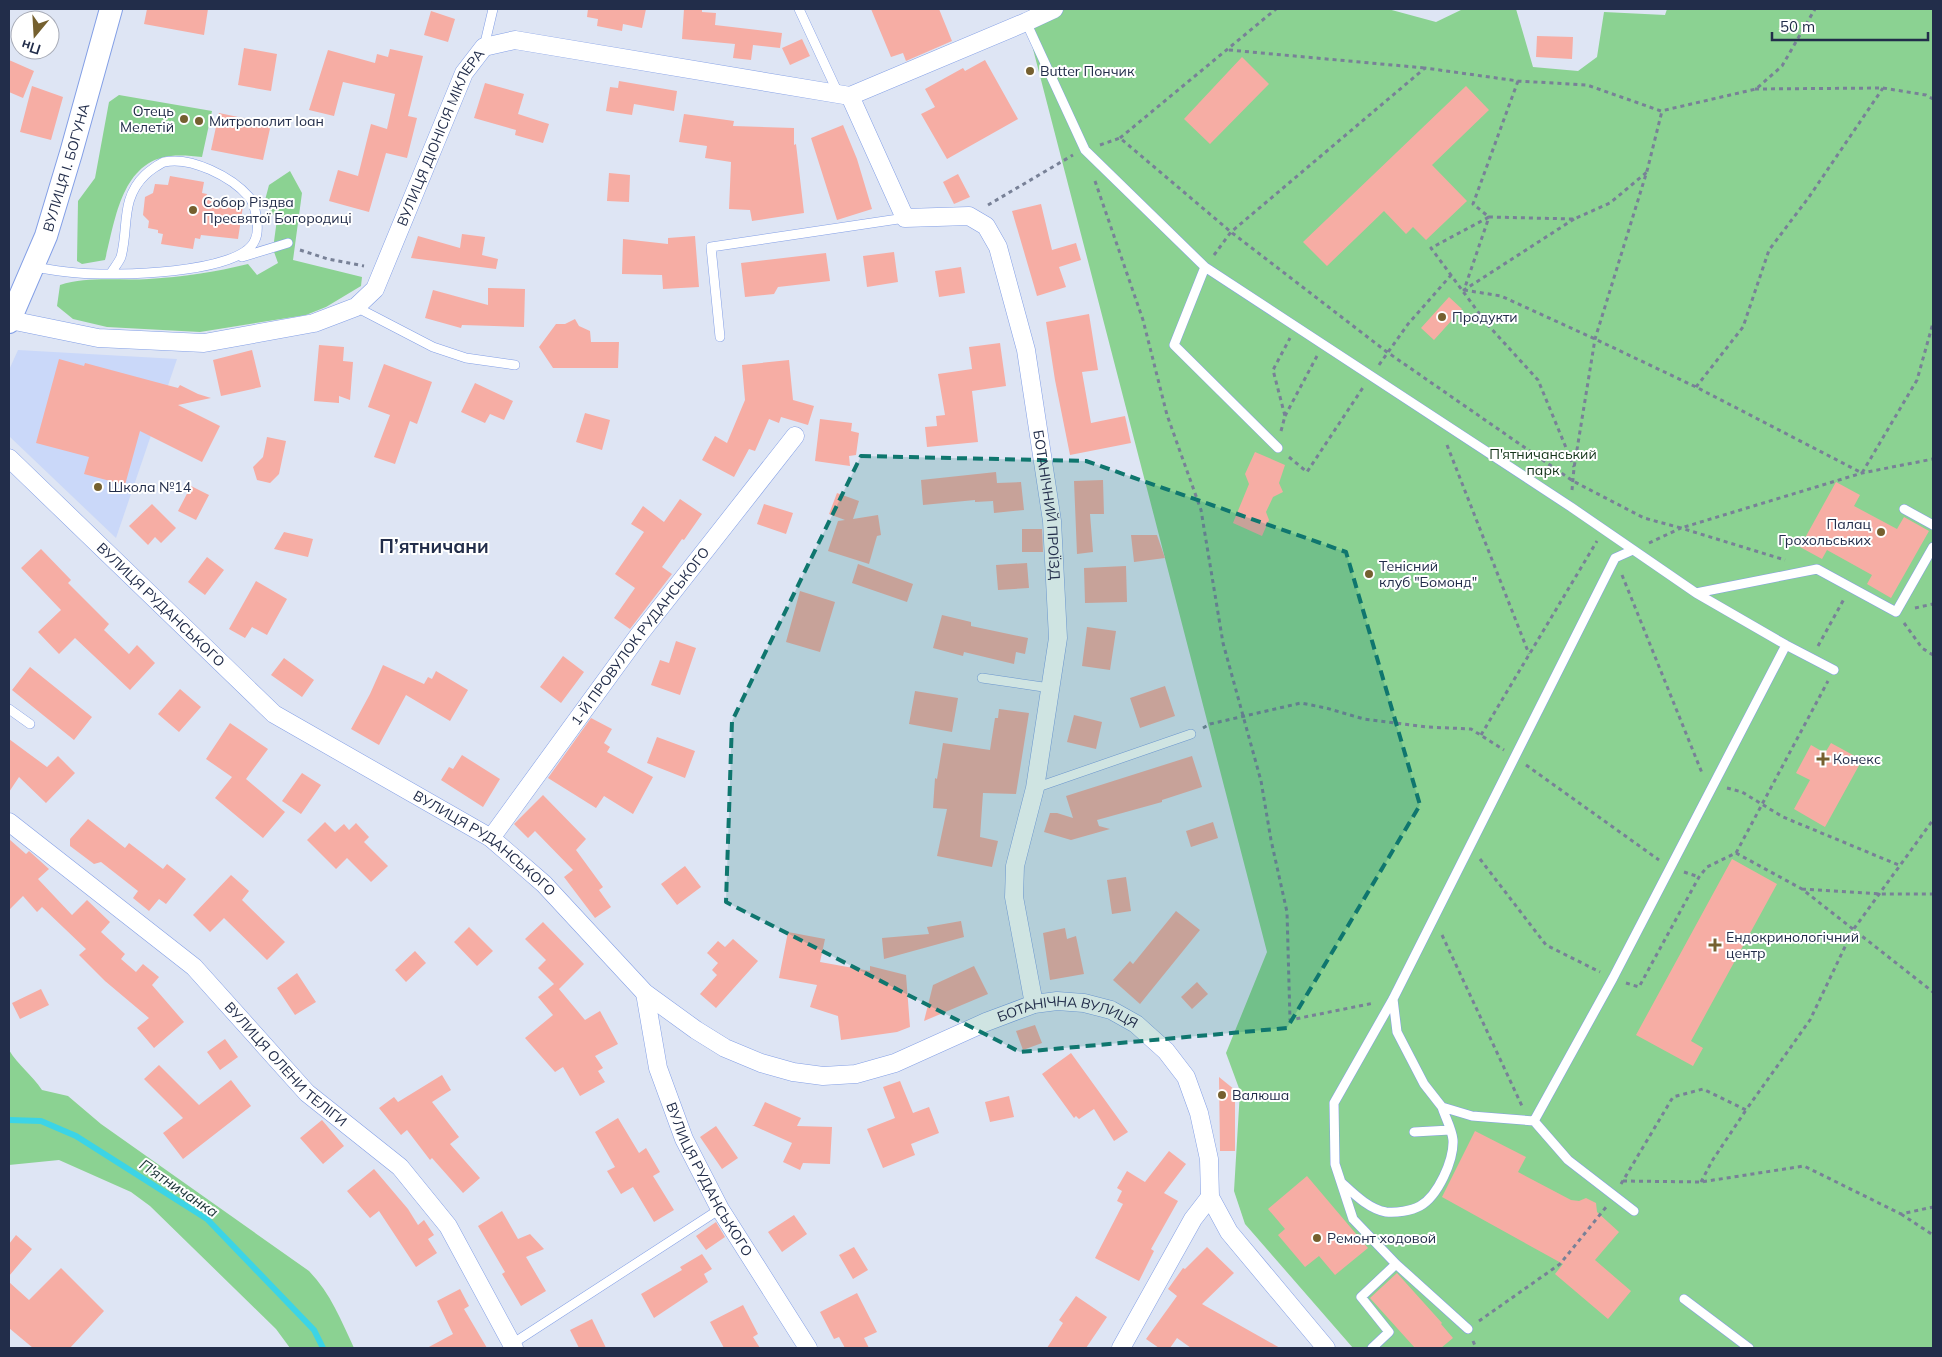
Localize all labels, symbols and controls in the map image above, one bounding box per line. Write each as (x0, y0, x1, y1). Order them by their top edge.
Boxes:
north arrow (10, 10, 60, 60)
scale bar (1772, 10, 1928, 42)
text: 50 m (1780, 17, 1815, 36)
text: Пн (19, 36, 43, 59)
street label: ВУЛИЦЯ ДІОНІСІЯ МІКЛЕРА (393, 45, 489, 229)
place label: Butter Пончик (1040, 62, 1135, 80)
marker: Butter Пончик (1024, 65, 1036, 77)
street label: ВУЛИЦЯ І. БОГУНА (39, 101, 94, 234)
place label: Отець Мелетій (120, 102, 174, 136)
place label: Митрополит Іоан (209, 112, 324, 130)
marker: Отець Мелетій (178, 113, 190, 125)
marker: Митрополит Іоан (193, 115, 205, 127)
place label: Собор Різдва Пресвятої Богородиці (203, 193, 352, 227)
marker: Собор Різдва Пресвятої Богородиці (187, 204, 199, 216)
place label: Продукти (1452, 308, 1518, 326)
marker: Продукти (1436, 311, 1448, 323)
street label: БОТАНІЧНИЙ ПРОЇЗД (1029, 429, 1064, 581)
park label: П'ятничанський парк (1489, 445, 1597, 479)
place label: Школа №14 (108, 478, 192, 496)
marker: Школа №14 (92, 481, 104, 493)
place label: Палац Грохольських (1778, 515, 1871, 549)
marker: Палац Грохольських (1875, 526, 1887, 538)
district label: П’ятничани (379, 534, 489, 558)
street label: ВУЛИЦЯ РУДАНСЬКОГО (93, 539, 229, 671)
street label: 1-Й ПРОВУЛОК РУДАНСЬКОГО (567, 543, 713, 729)
place label: Тенісний клуб "Бомонд" (1379, 557, 1477, 591)
marker: Тенісний клуб "Бомонд" (1363, 568, 1375, 580)
place label: Конекс (1833, 750, 1881, 768)
marker: Конекс (1817, 753, 1829, 765)
street label: ВУЛИЦЯ РУДАНСЬКОГО (410, 786, 560, 900)
place label: Ендокринологічний центр (1726, 928, 1859, 962)
marker: Ендокринологічний центр (1708, 938, 1722, 952)
street label: БОТАНІЧНА ВУЛИЦЯ (995, 992, 1141, 1032)
street label: ВУЛИЦЯ ОЛЕНИ ТЕЛІГИ (221, 998, 351, 1130)
place label: Валюша (1232, 1086, 1289, 1104)
marker: Валюша (1216, 1089, 1228, 1101)
street label: ВУЛИЦЯ РУДАНСЬКОГО (662, 1100, 757, 1260)
water label: П'ятничанка (136, 1155, 222, 1221)
place label: Ремонт ходовой (1327, 1229, 1436, 1247)
marker: Ремонт ходовой (1311, 1232, 1323, 1244)

